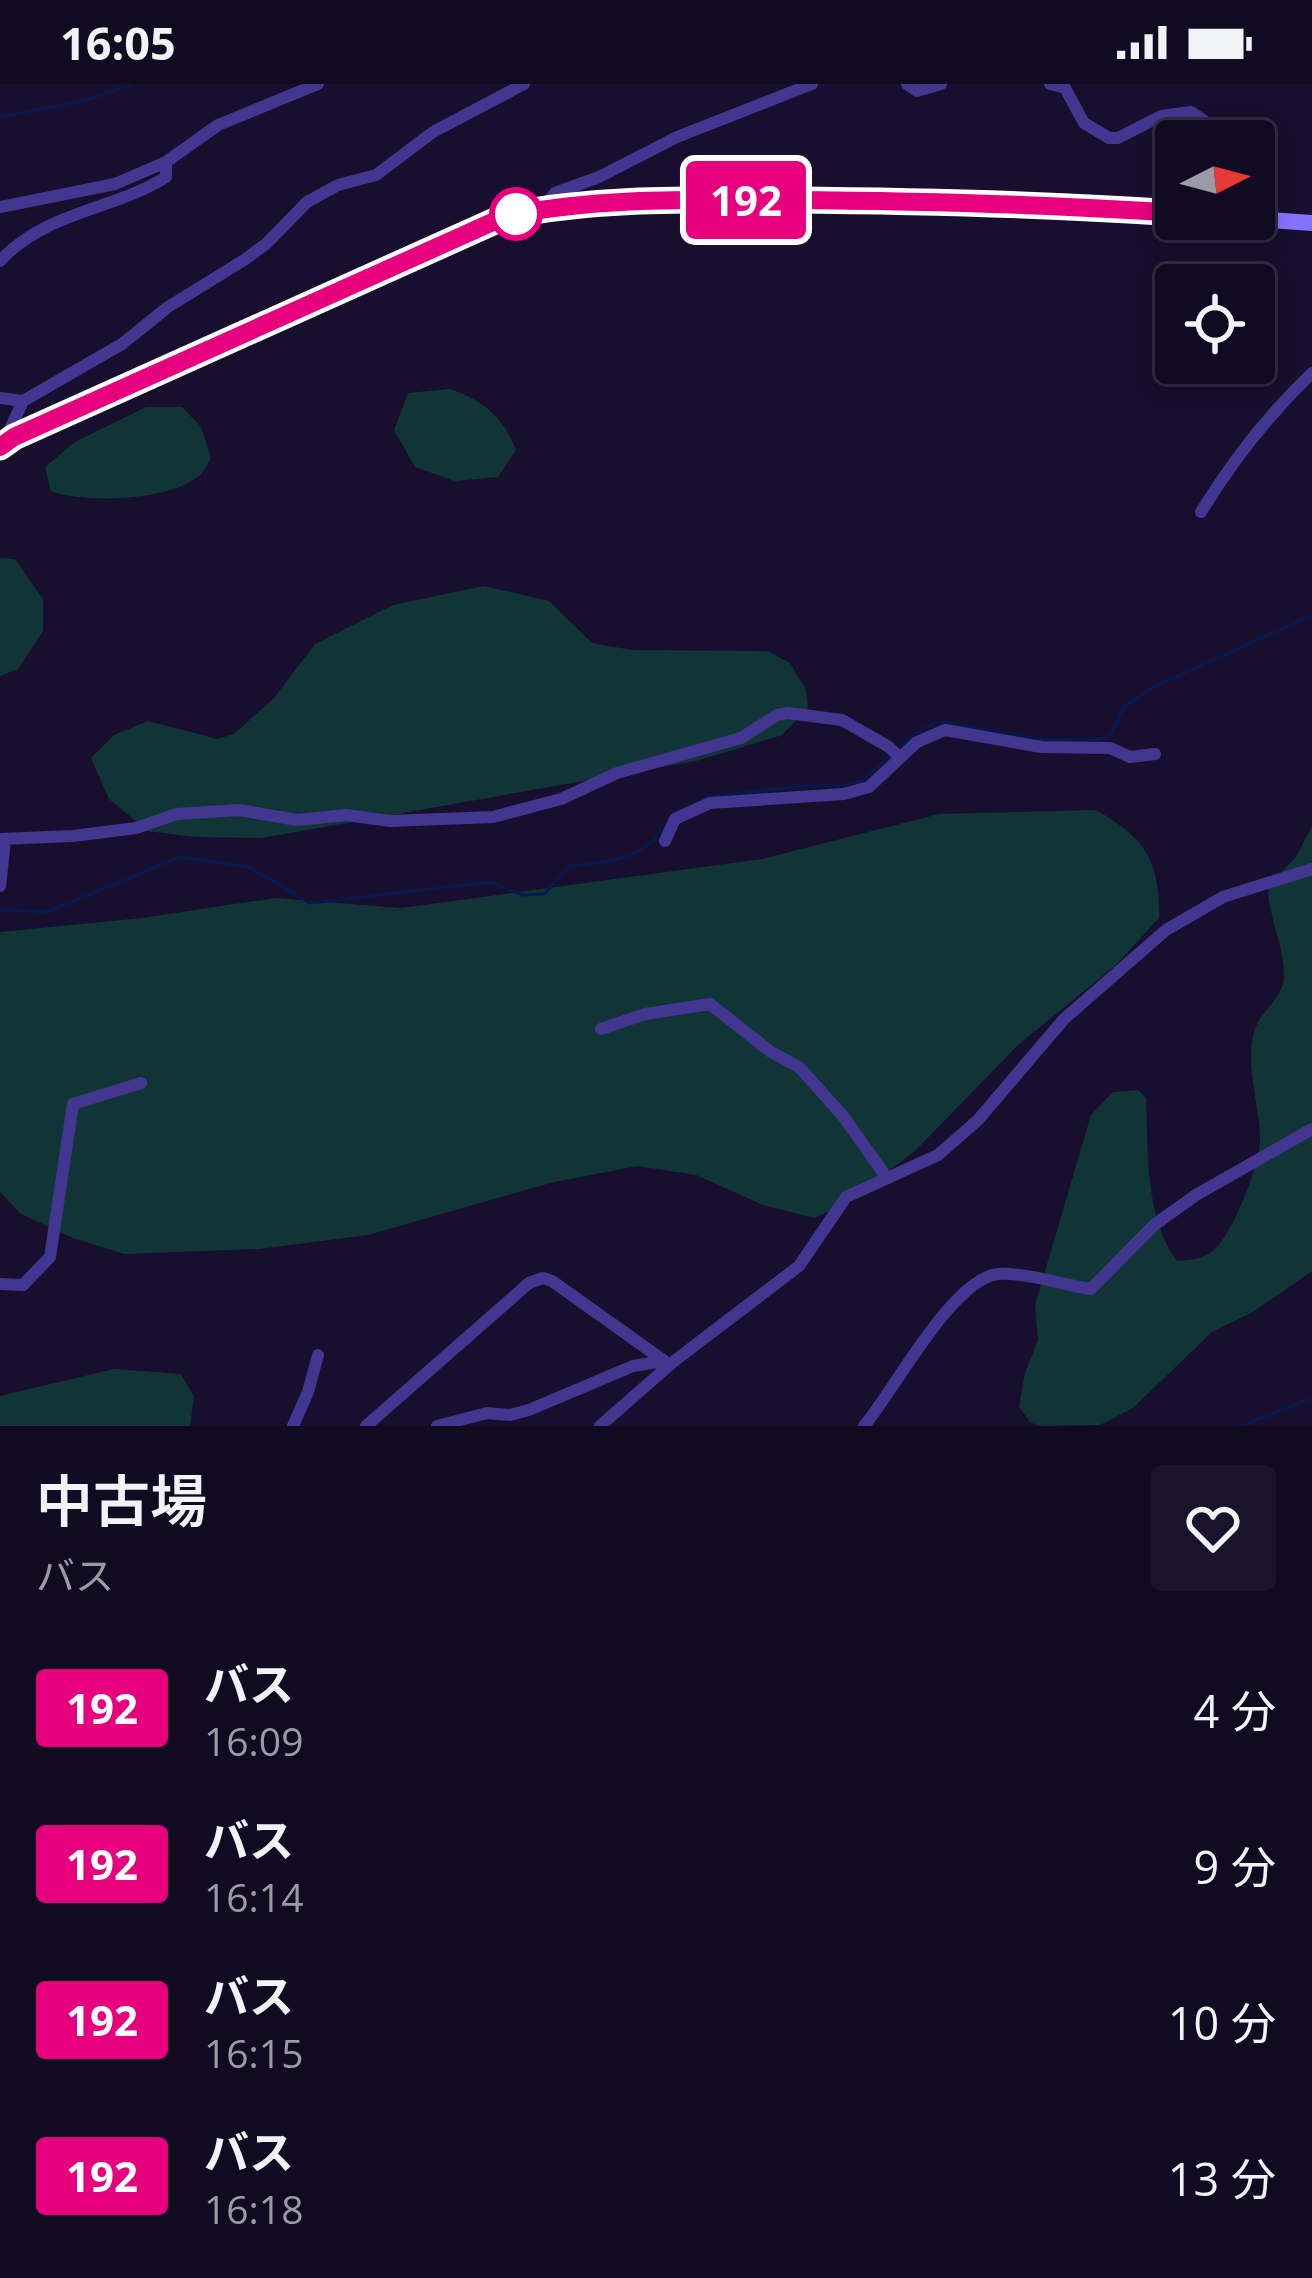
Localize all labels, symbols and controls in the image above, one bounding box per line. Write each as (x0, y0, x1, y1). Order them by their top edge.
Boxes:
text: 16:05 (60, 12, 176, 73)
north arrow (1155, 120, 1275, 240)
map controls (1155, 120, 1275, 384)
line badge: 192 (677, 161, 815, 239)
text: 192 (710, 171, 782, 228)
unlabelled marker (491, 189, 541, 239)
button: locate (1155, 264, 1275, 384)
text: 中古場 (36, 1461, 207, 1539)
button: heart (1150, 1465, 1276, 1591)
text: バス (36, 1548, 114, 1601)
text: バス (204, 1653, 294, 1714)
text: 192 (66, 1679, 138, 1736)
text: 4 分 (1194, 1680, 1276, 1741)
text: 16:09 (204, 1714, 303, 1767)
text: バス (204, 1809, 294, 1870)
text: 192 (66, 1835, 138, 1892)
text: 9 分 (1194, 1836, 1276, 1897)
text: 16:14 (204, 1870, 303, 1923)
text: バス (204, 1965, 294, 2026)
text: 192 (66, 1991, 138, 2048)
text: 10 分 (1168, 1992, 1276, 2053)
text: 16:15 (204, 2026, 303, 2079)
text: バス (204, 2121, 294, 2182)
text: 192 (66, 2147, 138, 2204)
text: 13 分 (1168, 2148, 1276, 2209)
text: 16:18 (204, 2182, 303, 2235)

